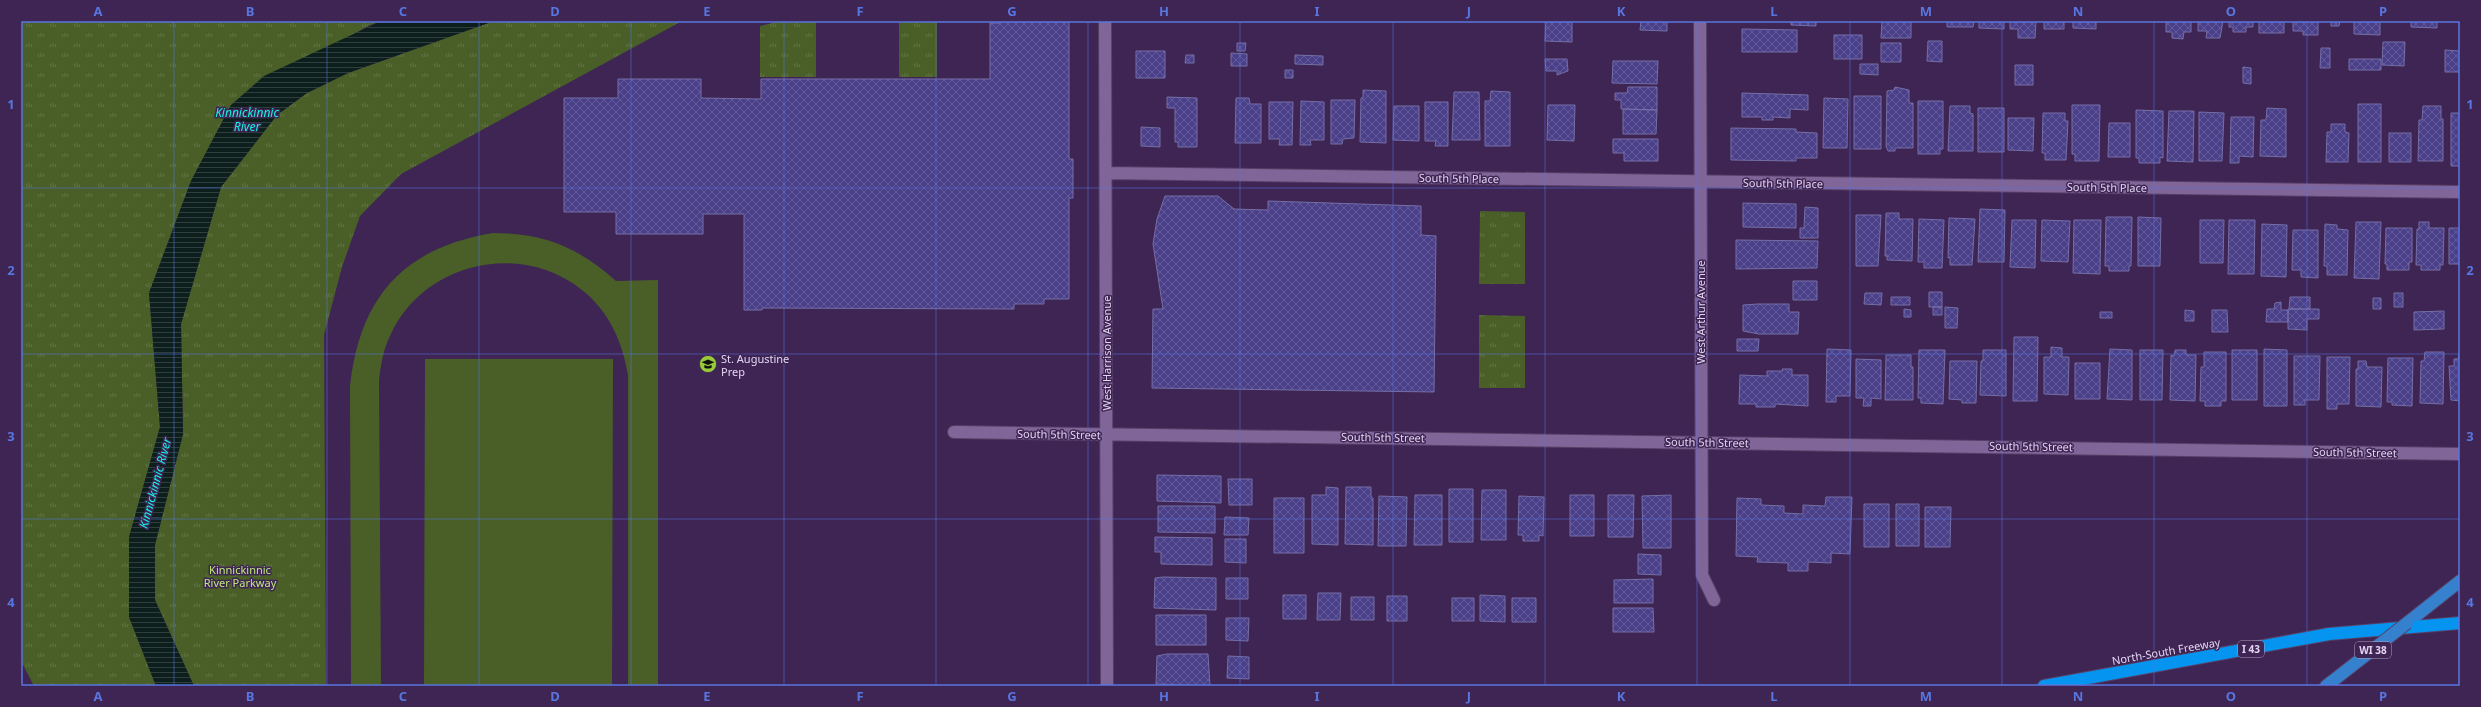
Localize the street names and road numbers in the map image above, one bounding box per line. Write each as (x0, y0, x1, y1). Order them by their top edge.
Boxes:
street label: South 5th Place (1419, 170, 1499, 186)
street label: South 5th Place (1743, 175, 1823, 191)
street label: South 5th Place (2067, 179, 2147, 195)
street label: West Arthur Avenue (1693, 260, 1708, 364)
street label: West Harrison Avenue (1099, 296, 1114, 410)
street label: South 5th Street (1017, 426, 1101, 442)
street label: South 5th Street (1341, 429, 1425, 445)
street label: South 5th Street (1665, 434, 1749, 450)
street label: South 5th Street (1989, 438, 2073, 454)
street label: South 5th Street (2313, 444, 2397, 460)
street label: North-South Freeway (2111, 634, 2222, 668)
road number: I 43 (2238, 641, 2264, 657)
road number: WI 38 (2355, 642, 2391, 658)

